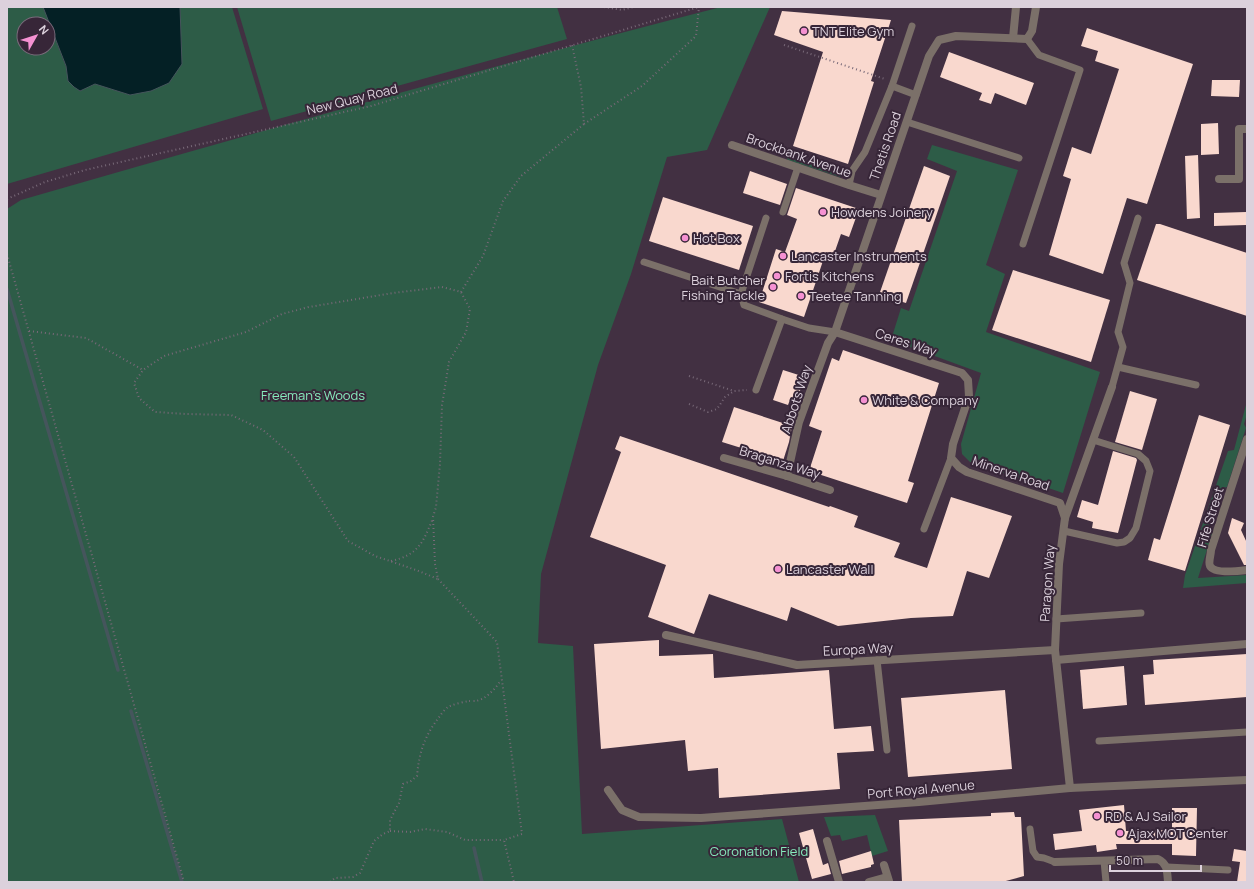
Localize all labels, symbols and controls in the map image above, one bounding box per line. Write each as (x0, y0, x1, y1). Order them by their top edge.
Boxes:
north arrow (16, 16, 56, 56)
text: N (36, 22, 53, 37)
place label: TNT Elite Gym (812, 22, 894, 40)
marker: TNT Elite Gym (799, 26, 809, 36)
street label: New Quay Road (305, 79, 399, 119)
street label: Thetis Road (865, 109, 905, 183)
street label: Brockbank Avenue (744, 129, 854, 182)
place label: Howdens Joinery (831, 203, 933, 221)
marker: Howdens Joinery (818, 207, 828, 217)
place label: Hot Box (693, 229, 740, 247)
marker: Hot Box (680, 233, 690, 243)
place label: Lancaster Instruments (791, 247, 927, 265)
marker: Lancaster Instruments (778, 251, 788, 261)
place label: Fortis Kitchens (785, 267, 874, 285)
place label: Bait Butcher Fishing Tackle (681, 271, 765, 304)
marker: Fortis Kitchens (772, 271, 782, 281)
marker: Bait Butcher Fishing Tackle (768, 282, 778, 292)
place label: Teetee Tanning (809, 287, 902, 305)
marker: Teetee Tanning (796, 291, 806, 301)
street label: Ceres Way (873, 324, 939, 360)
street label: Abbots Way (776, 362, 816, 436)
park label: Freeman's Woods (261, 386, 365, 404)
place label: White & Company (872, 391, 979, 409)
marker: White & Company (859, 395, 869, 405)
street label: Braganza Way (737, 441, 823, 483)
street label: Minerva Road (970, 451, 1052, 495)
street label: Fife Street (1192, 485, 1228, 549)
street label: Paragon Way (1035, 544, 1059, 622)
place label: Lancaster Wall (786, 560, 873, 578)
marker: Lancaster Wall (773, 564, 783, 574)
street label: Europa Way (822, 638, 894, 660)
street label: Port Royal Avenue (867, 775, 976, 803)
place label: RD & AJ Sailor (1105, 807, 1186, 825)
marker: RD & AJ Sailor (1092, 811, 1102, 821)
place label: Ajax MOT Center (1128, 824, 1228, 842)
marker: Ajax MOT Center (1115, 828, 1125, 838)
park label: Coronation Field (710, 842, 808, 860)
scale bar (1110, 847, 1201, 873)
text: 50 m (1116, 852, 1143, 869)

